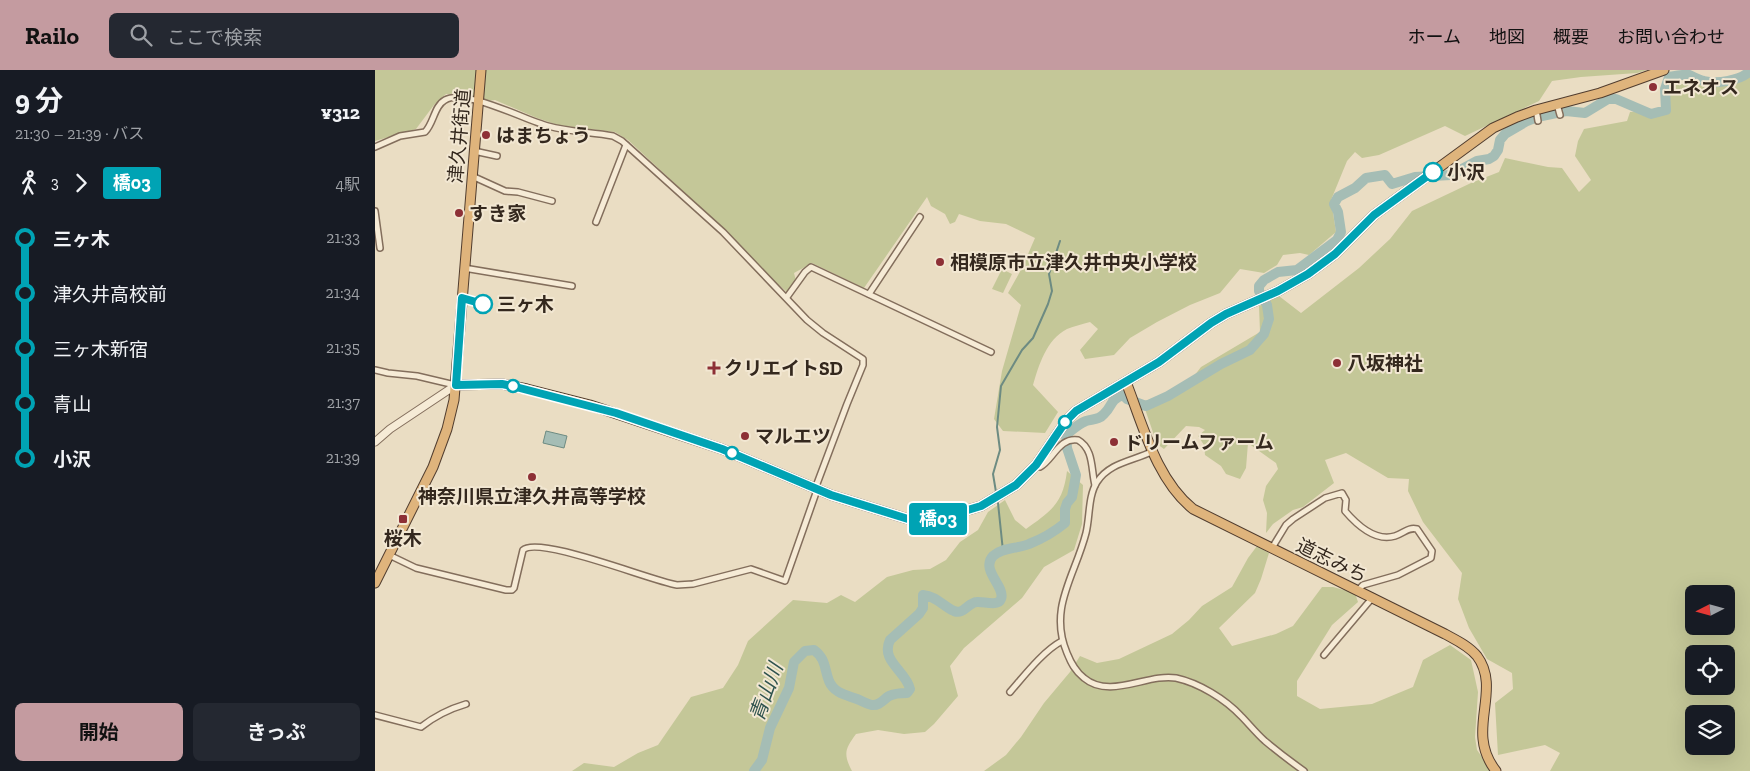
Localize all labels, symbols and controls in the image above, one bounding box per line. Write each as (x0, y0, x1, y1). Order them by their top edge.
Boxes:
search box (109, 13, 459, 58)
text: Railo (25, 21, 79, 50)
icon: search (127, 21, 155, 49)
text: ここで検索 (167, 26, 262, 49)
text: ホーム (1408, 26, 1461, 48)
text: 地図 (1489, 26, 1525, 48)
text: 概要 (1553, 26, 1589, 48)
text: お問い合わせ (1617, 26, 1725, 48)
place label: エネオス (1663, 76, 1739, 99)
marker: エネオス (1647, 81, 1659, 93)
text: 9 分 (15, 84, 63, 117)
street label: 津久井街道 (444, 88, 475, 184)
text: ¥312 (321, 101, 360, 124)
text: 21:30 – 21:39 · バス (15, 124, 144, 143)
place label: はまちょう (496, 124, 591, 147)
marker: はまちょう (480, 129, 492, 141)
place label: 小沢 (1447, 161, 1485, 184)
marker: 小沢 (1423, 162, 1443, 182)
icon: walk (15, 169, 43, 197)
icon: forward (67, 169, 95, 197)
text: 橋03 (113, 172, 151, 194)
text: 3 (51, 173, 59, 192)
text: 4駅 (335, 175, 360, 194)
place label: すき家 (469, 202, 526, 225)
marker: すき家 (453, 207, 465, 219)
text: 三ヶ木 (53, 228, 110, 251)
text: 21:33 (326, 228, 360, 247)
place label: 相模原市立津久井中央小学校 (950, 251, 1197, 274)
marker: 相模原市立津久井中央小学校 (934, 256, 946, 268)
text: 津久井高校前 (53, 283, 167, 306)
text: 21:34 (326, 283, 360, 302)
place label: 三ヶ木 (497, 293, 554, 316)
marker: 三ヶ木 (473, 294, 493, 314)
text: 三ヶ木新宿 (53, 338, 148, 361)
text: 21:35 (326, 338, 360, 357)
place label: 八坂神社 (1347, 352, 1423, 375)
place label: クリエイトSD (724, 357, 843, 380)
marker: 八坂神社 (1331, 357, 1343, 369)
marker: クリエイトSD (708, 362, 720, 374)
unlabelled marker (506, 379, 520, 393)
text: 青山 (53, 393, 91, 416)
text: 21:37 (327, 393, 360, 412)
unlabelled marker (1058, 415, 1072, 429)
place label: マルエツ (755, 425, 831, 448)
marker: マルエツ (739, 430, 751, 442)
place label: ドリームファーム (1124, 431, 1274, 454)
marker: ドリームファーム (1108, 436, 1120, 448)
unlabelled marker (725, 446, 739, 460)
text: 小沢 (53, 448, 91, 471)
text: 21:39 (326, 448, 360, 467)
marker: 神奈川県立津久井高等学校 (526, 471, 538, 483)
place label: 神奈川県立津久井高等学校 (418, 485, 646, 508)
line badge: 橋03 (909, 503, 967, 535)
text: 橋03 (919, 508, 957, 530)
marker: 桜木 (397, 513, 409, 525)
place label: 桜木 (384, 527, 422, 550)
street label: 道志みち (1293, 533, 1371, 587)
north arrow (1685, 585, 1735, 635)
map controls (1685, 585, 1735, 755)
button: locate (1685, 645, 1735, 695)
water label: 青山川 (744, 658, 788, 724)
button: 開始 (15, 703, 183, 761)
button: きっぷ (193, 703, 360, 761)
button: layers (1685, 705, 1735, 755)

